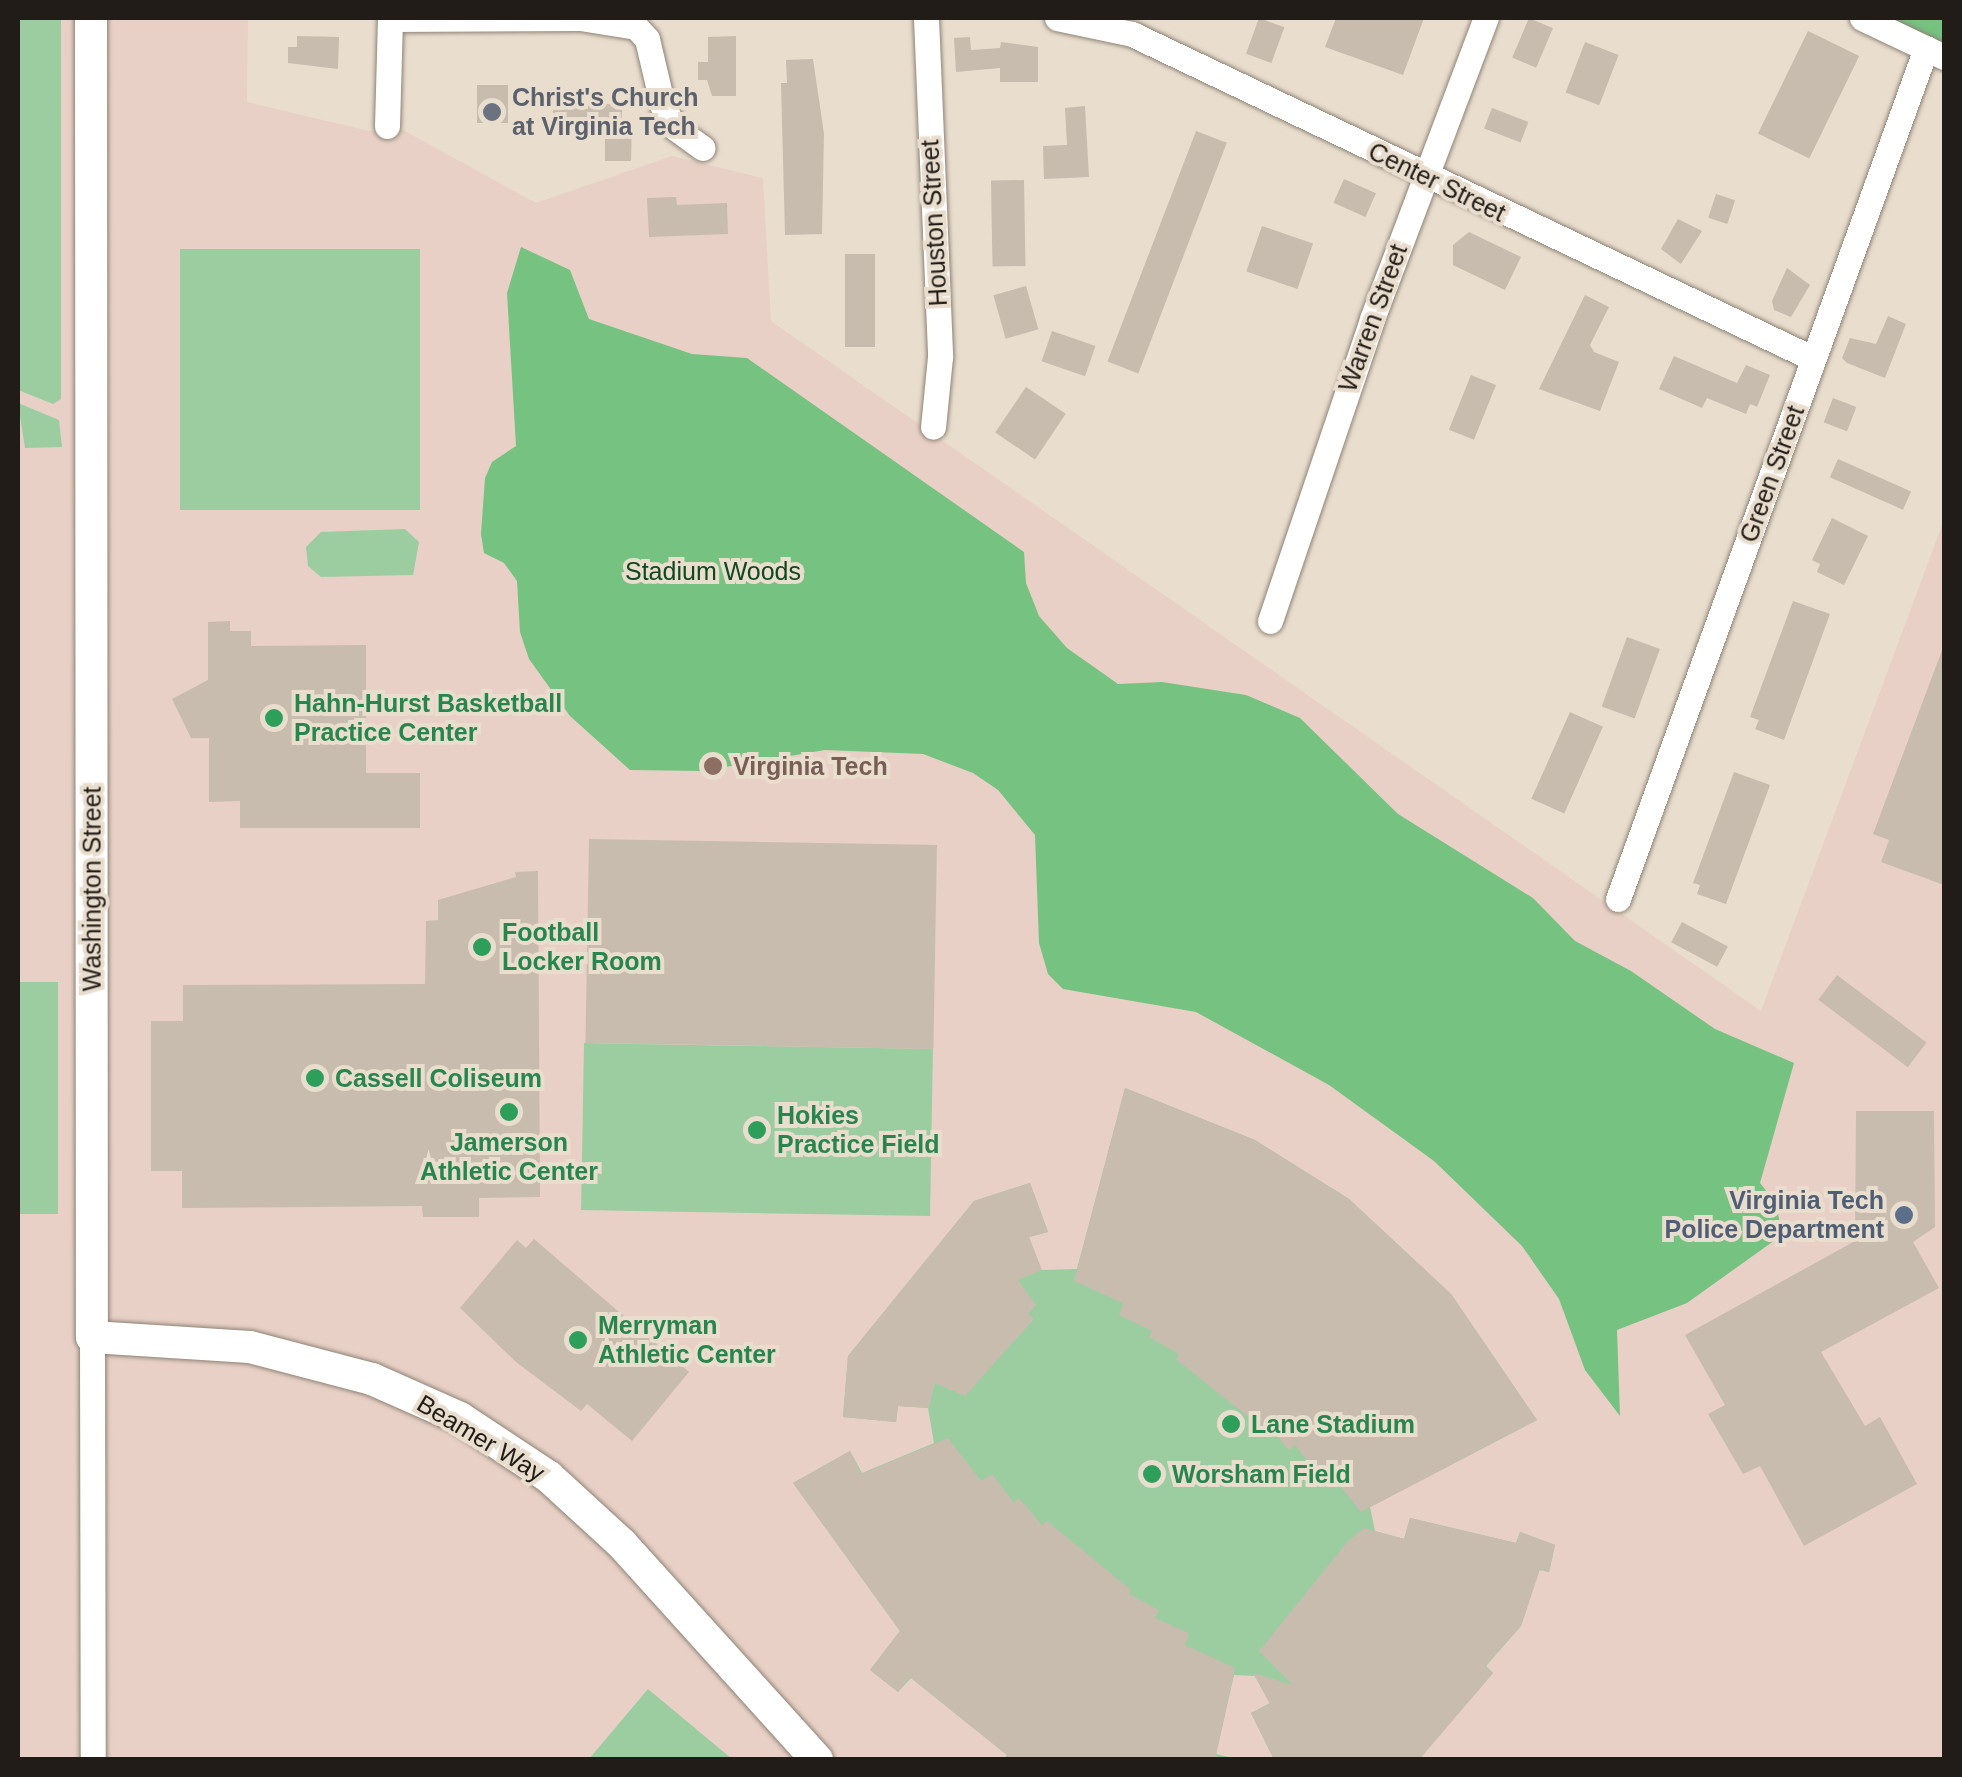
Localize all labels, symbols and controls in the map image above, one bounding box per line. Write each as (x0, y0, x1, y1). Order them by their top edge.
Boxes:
place label: Christ's Church at Virginia Tech (512, 83, 699, 142)
marker: Christ's Church at Virginia Tech (481, 101, 503, 123)
street label: Center Street (1364, 136, 1510, 228)
street label: Houston Street (915, 139, 953, 307)
street label: Warren Street (1332, 240, 1414, 396)
street label: Green Street (1733, 402, 1811, 546)
park label: Stadium Woods (625, 556, 801, 586)
place label: Hahn-Hurst Basketball Practice Center (294, 689, 562, 748)
marker: Hahn-Hurst Basketball Practice Center (263, 707, 285, 729)
place label: Virginia Tech (733, 751, 888, 781)
marker: Virginia Tech (702, 755, 724, 777)
street label: Washington Street (77, 787, 107, 991)
place label: Football Locker Room (502, 918, 662, 977)
marker: Football Locker Room (471, 936, 493, 958)
place label: Cassell Coliseum (335, 1063, 542, 1093)
marker: Cassell Coliseum (304, 1067, 326, 1089)
marker: Jamerson Athletic Center (498, 1101, 520, 1123)
place label: Hokies Practice Field (777, 1101, 940, 1160)
marker: Hokies Practice Field (746, 1119, 768, 1141)
place label: Jamerson Athletic Center (420, 1128, 598, 1187)
place label: Virginia Tech Police Department (1664, 1186, 1884, 1245)
marker: Virginia Tech Police Department (1893, 1204, 1915, 1226)
place label: Merryman Athletic Center (598, 1311, 776, 1370)
marker: Merryman Athletic Center (567, 1329, 589, 1351)
street label: Beamer Way (412, 1388, 550, 1488)
place label: Lane Stadium (1251, 1409, 1415, 1439)
marker: Lane Stadium (1220, 1413, 1242, 1435)
place label: Worsham Field (1172, 1459, 1351, 1489)
marker: Worsham Field (1141, 1463, 1163, 1485)

